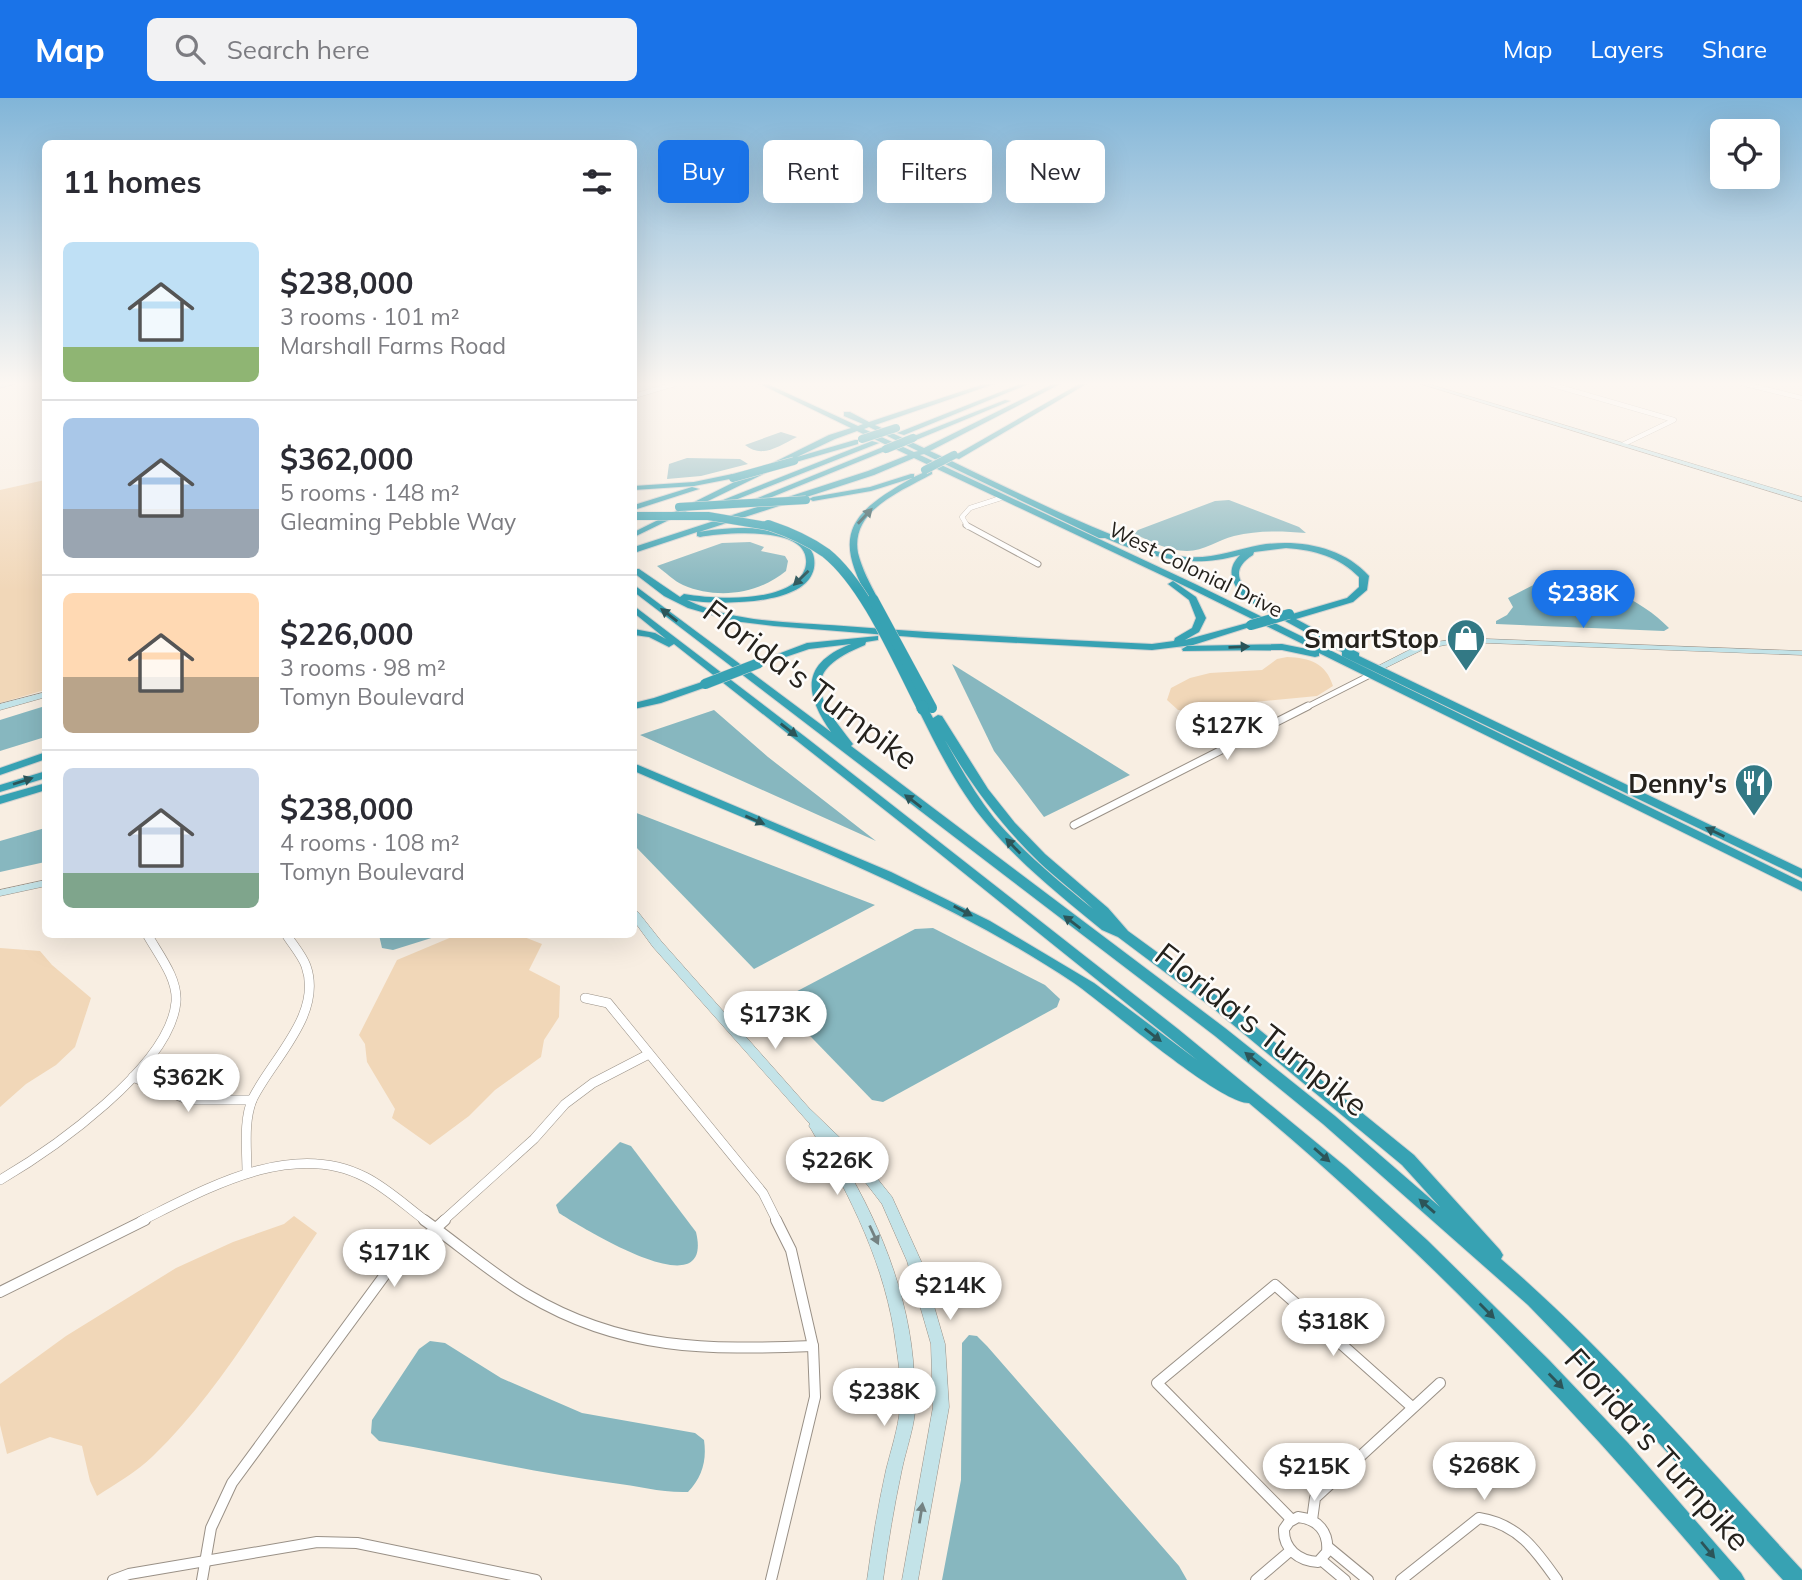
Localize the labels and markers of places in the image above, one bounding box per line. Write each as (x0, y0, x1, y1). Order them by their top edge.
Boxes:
pin: $238K (1534, 570, 1632, 630)
shop icon: SmartStop (1445, 617, 1487, 672)
place label: SmartStop (1304, 622, 1439, 655)
pin: $127K (1178, 702, 1276, 762)
restaurant icon: Denny's (1733, 762, 1775, 817)
place label: Denny's (1628, 767, 1727, 800)
pin: $173K (726, 992, 824, 1051)
pin: $362K (139, 1054, 237, 1114)
pin: $226K (788, 1138, 886, 1197)
pin: $171K (345, 1230, 443, 1289)
pin: $214K (901, 1262, 999, 1322)
pin: $318K (1284, 1298, 1382, 1358)
pin: $238K (835, 1368, 933, 1428)
pin: $268K (1435, 1442, 1533, 1502)
pin: $215K (1265, 1444, 1363, 1503)

